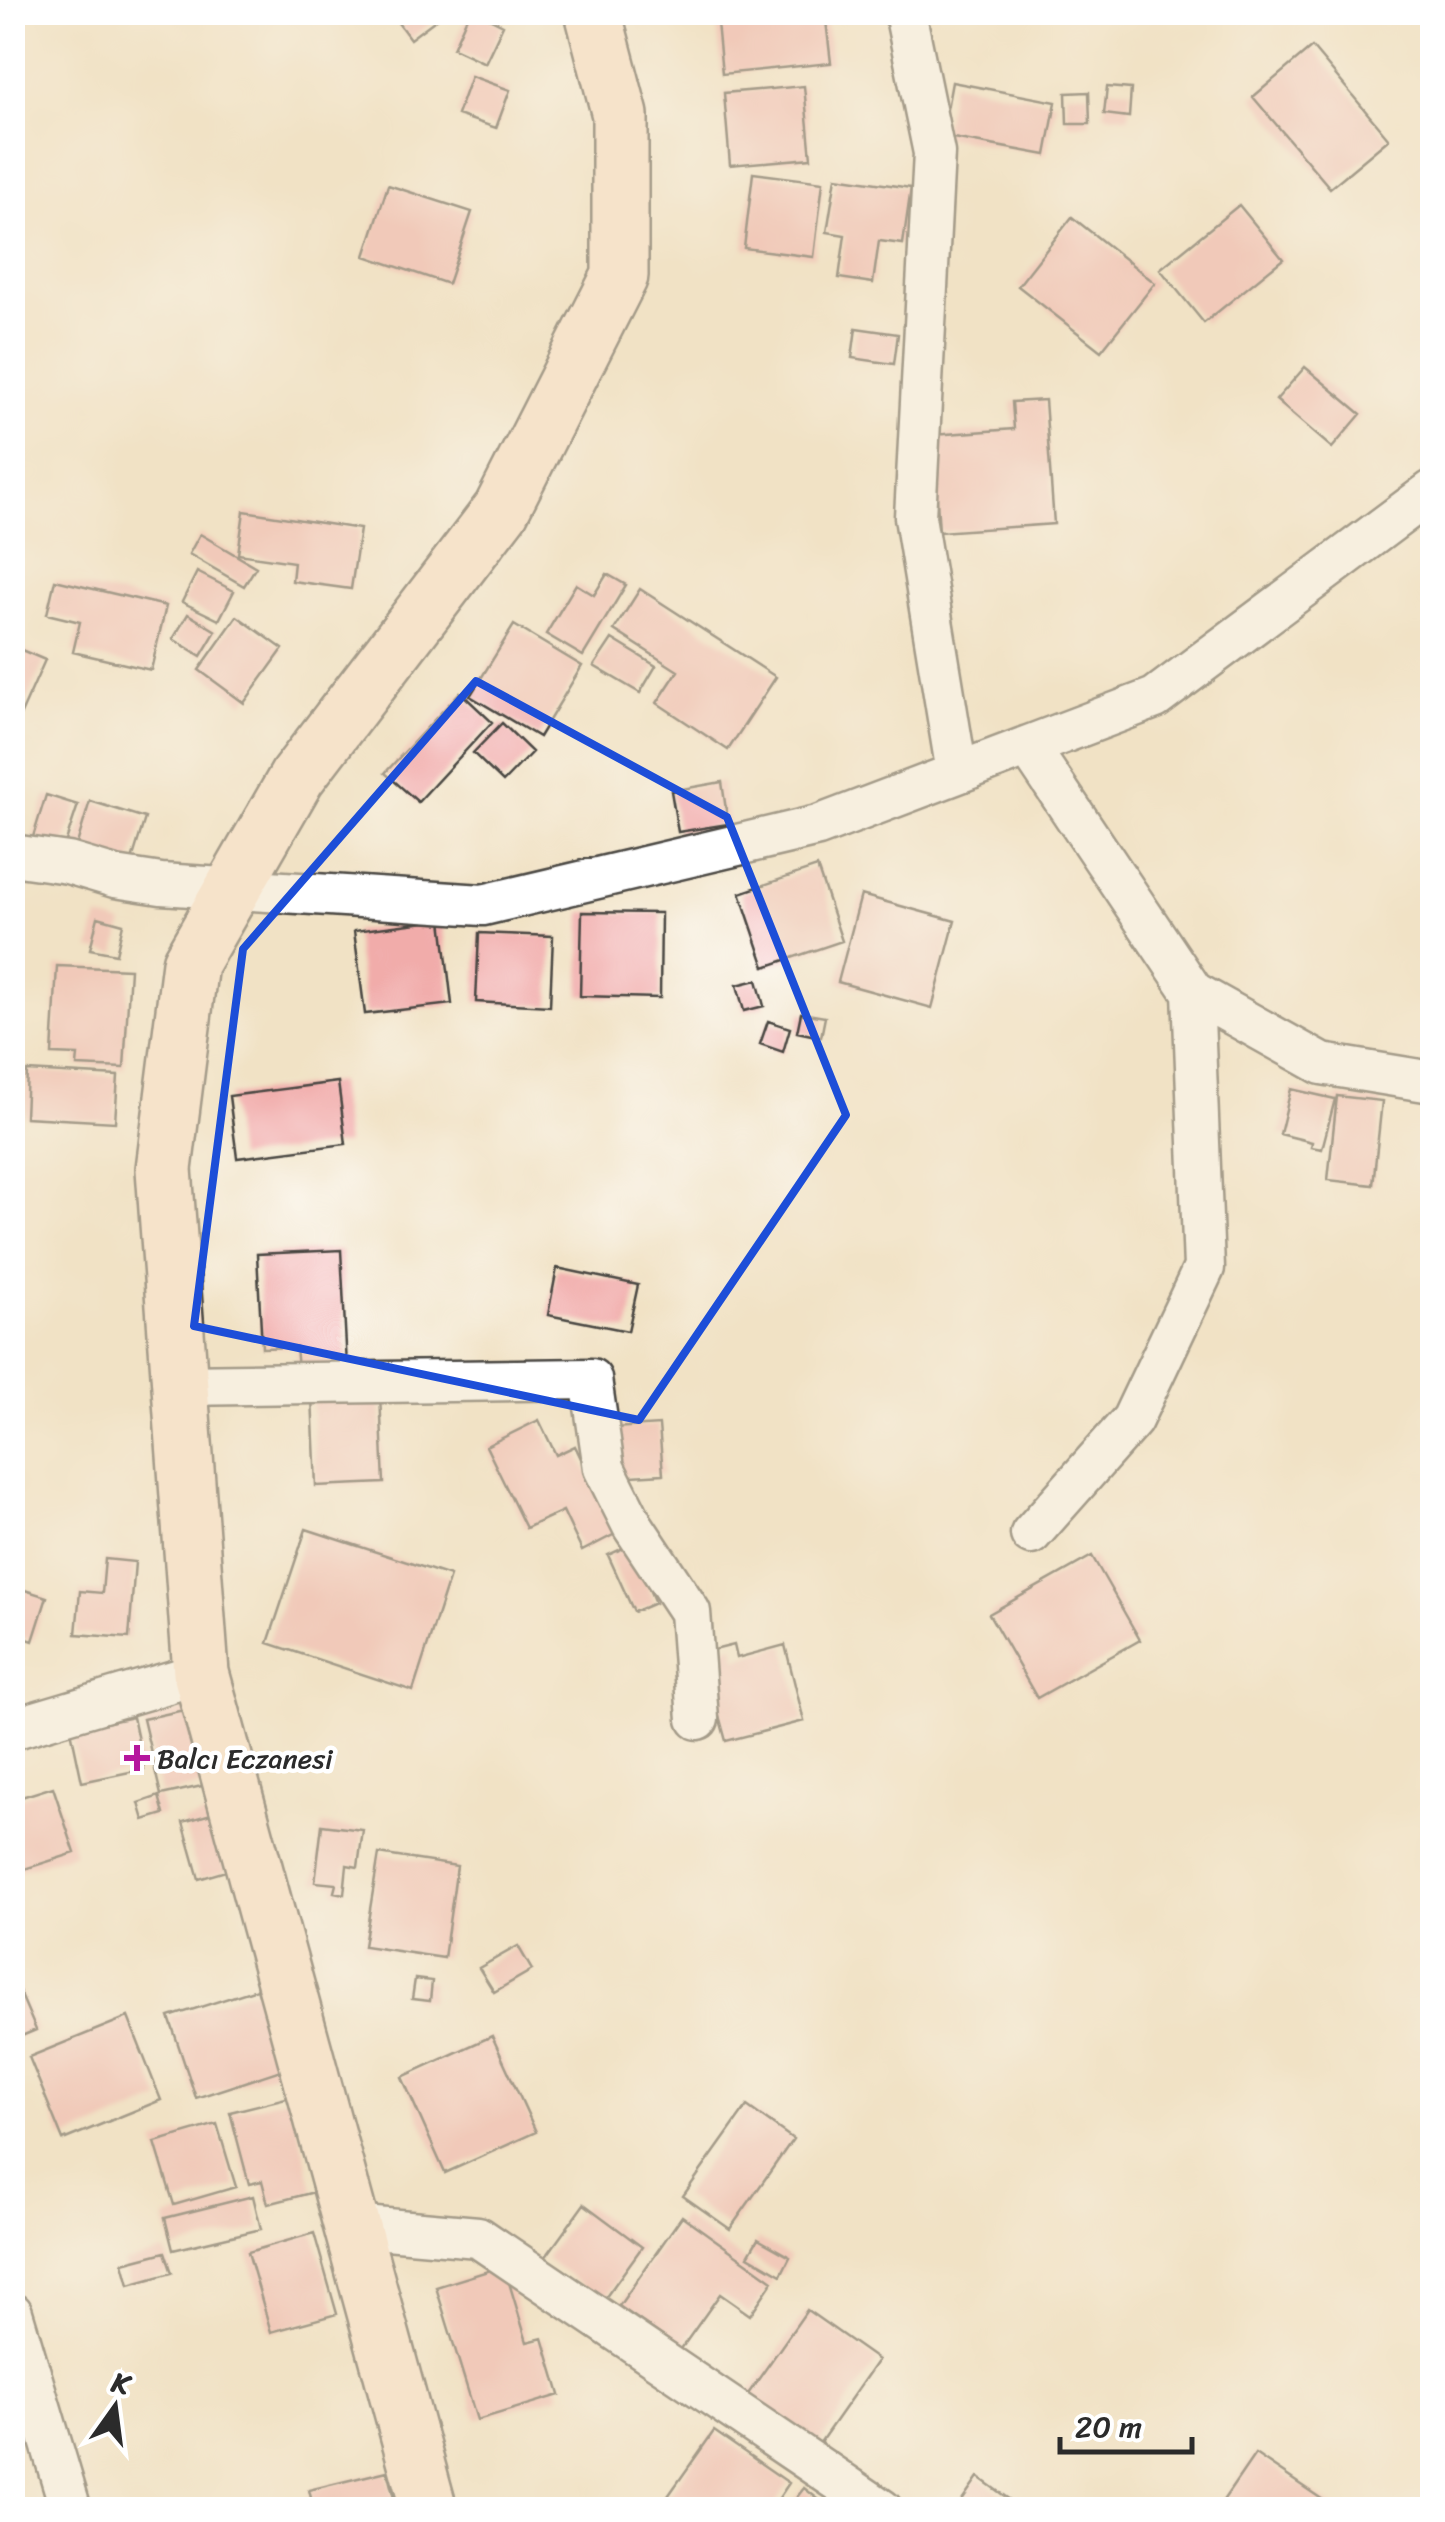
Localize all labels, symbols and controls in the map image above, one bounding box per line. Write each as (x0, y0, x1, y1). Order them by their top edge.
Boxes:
place label: Balcı Eczanesi (157, 1734, 334, 1783)
marker: Balcı Eczanesi (126, 1747, 148, 1769)
north arrow (65, 2357, 165, 2457)
text: K (106, 2357, 137, 2410)
scale bar (1060, 2392, 1192, 2454)
text: 20 m (1075, 2400, 1142, 2454)

